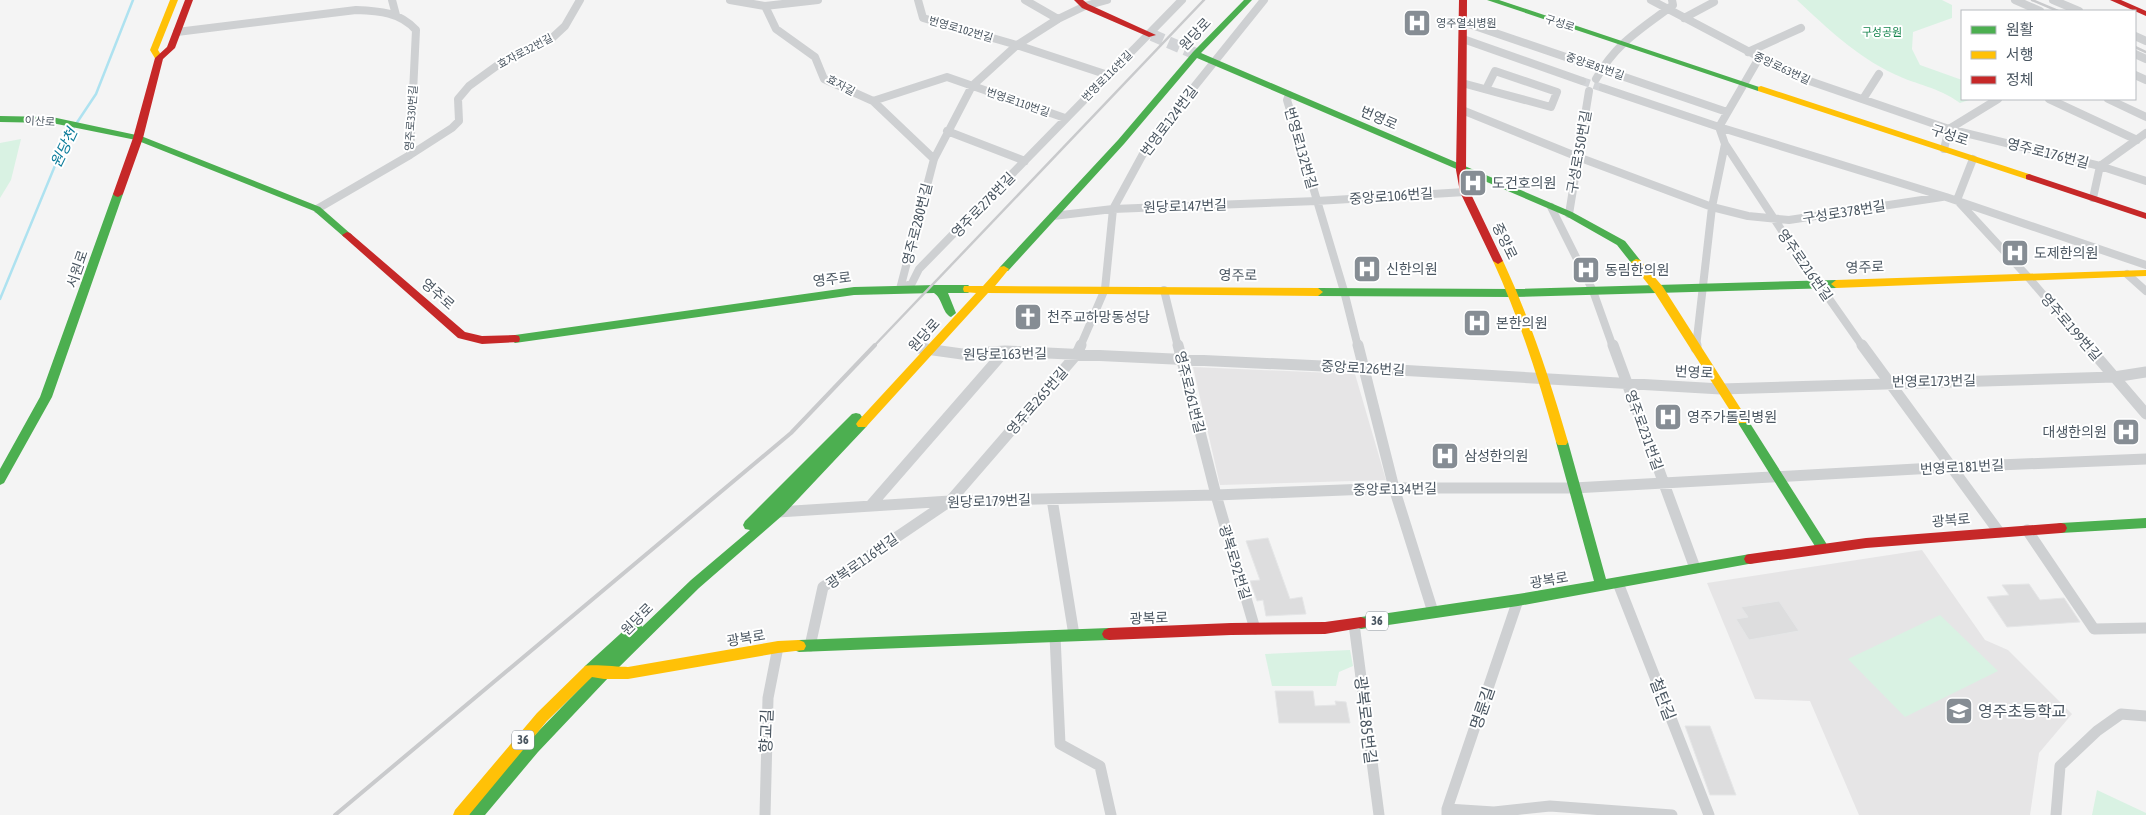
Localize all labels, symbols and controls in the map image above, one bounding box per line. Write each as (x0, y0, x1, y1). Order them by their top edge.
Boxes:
hospital icon: 영주열쇠병원 (1402, 8, 1432, 38)
legend (1961, 10, 2136, 100)
street label: 구성로 (1544, 13, 1576, 33)
street label: 번영로102번길 (928, 14, 994, 44)
street label: 원당로 (1176, 14, 1214, 54)
place label: 영주열쇠병원 (1436, 17, 1497, 29)
text: 원활 (2006, 21, 2034, 38)
park label: 구성공원 (1862, 26, 1902, 38)
street label: 효자로32번길 (495, 31, 555, 71)
text: 서행 (2006, 46, 2034, 63)
street label: 번영로116번길 (1079, 48, 1135, 104)
street label: 중앙로81번길 (1564, 50, 1626, 82)
street label: 중앙로63번길 (1752, 50, 1812, 86)
text: 정체 (2006, 71, 2034, 88)
street label: 효자길 (825, 73, 857, 97)
street label: 번영로124번길 (1137, 83, 1201, 159)
street label: 영주로330번길 (403, 85, 419, 151)
street label: 번영로110번길 (985, 86, 1051, 118)
street label: 번영로 (1358, 103, 1400, 133)
street label: 번영로132번길 (1282, 105, 1320, 191)
street label: 구성로350번길 (1564, 109, 1594, 195)
street label: 이산로 (25, 114, 55, 128)
street label: 구성로 (1929, 121, 1971, 149)
water label: 원당천 (47, 123, 81, 170)
street label: 영주로176번길 (2005, 135, 2091, 171)
hospital icon: 도건호의원 (1458, 168, 1488, 198)
street label: 영주로278번길 (948, 169, 1018, 241)
place label: 도건호의원 (1492, 175, 1556, 191)
street label: 영주로280번길 (899, 181, 935, 267)
street label: 중앙로106번길 (1348, 185, 1434, 207)
street label: 원당로147번길 (1143, 197, 1227, 215)
street label: 구성로378번길 (1801, 198, 1887, 226)
street label: 중앙로 (1489, 220, 1521, 262)
street label: 영주로216번길 (1774, 226, 1836, 304)
hospital icon: 도제한의원 (2000, 238, 2030, 268)
place label: 도제한의원 (2034, 245, 2098, 261)
street label: 서원로 (63, 248, 91, 290)
hospital icon: 신한의원 (1352, 254, 1382, 284)
hospital icon: 동림한의원 (1571, 255, 1601, 285)
street label: 영주로 (1845, 258, 1885, 276)
place label: 신한의원 (1386, 261, 1438, 277)
place label: 동림한의원 (1605, 262, 1669, 278)
street label: 영주로 (1219, 267, 1258, 283)
street label: 영주로 (812, 269, 852, 289)
street label: 영주로 (418, 275, 458, 313)
street label: 영주로199번길 (2037, 290, 2105, 364)
church icon: 천주교하망동성당 (1013, 302, 1043, 332)
hospital icon: 본한의원 (1462, 308, 1492, 338)
place label: 천주교하망동성당 (1047, 309, 1150, 325)
street label: 원당로 (905, 315, 943, 355)
place label: 본한의원 (1496, 315, 1548, 331)
street label: 원당로163번길 (963, 345, 1047, 363)
street label: 영주로261번길 (1172, 349, 1208, 435)
street label: 중앙로126번길 (1321, 358, 1405, 378)
street label: 번영로 (1674, 363, 1714, 381)
street label: 영주로265번길 (1003, 364, 1071, 438)
street label: 번영로173번길 (1892, 372, 1976, 390)
street label: 영주로231번길 (1622, 388, 1666, 472)
hospital icon: 영주가톨릭병원 (1653, 402, 1683, 432)
place label: 영주가톨릭병원 (1687, 409, 1777, 425)
hospital icon: 대생한의원 (2111, 417, 2141, 447)
place label: 대생한의원 (2043, 424, 2107, 440)
hospital icon: 삼성한의원 (1430, 441, 1460, 471)
place label: 삼성한의원 (1464, 448, 1528, 464)
street label: 번영로181번길 (1920, 457, 2004, 477)
street label: 중앙로134번길 (1353, 480, 1437, 498)
street label: 원당로179번길 (947, 492, 1031, 510)
street label: 광복로 (1931, 510, 1971, 530)
street label: 광복로92번길 (1216, 523, 1254, 601)
street label: 광복로116번길 (823, 530, 901, 592)
street label: 광복로 (1529, 569, 1570, 591)
street label: 원당로 (618, 600, 656, 638)
street label: 광복로 (1129, 609, 1169, 627)
road number: 36 (1366, 612, 1388, 630)
street label: 광복로 (726, 627, 767, 649)
street label: 광복로85번길 (1352, 675, 1380, 765)
street label: 철탄길 (1647, 675, 1679, 723)
street label: 명륜길 (1466, 684, 1498, 732)
school or university icon: 영주초등학교 (1944, 696, 1974, 726)
place label: 영주초등학교 (1978, 702, 2066, 720)
street label: 향교길 (756, 709, 776, 753)
road number: 36 (512, 730, 534, 750)

